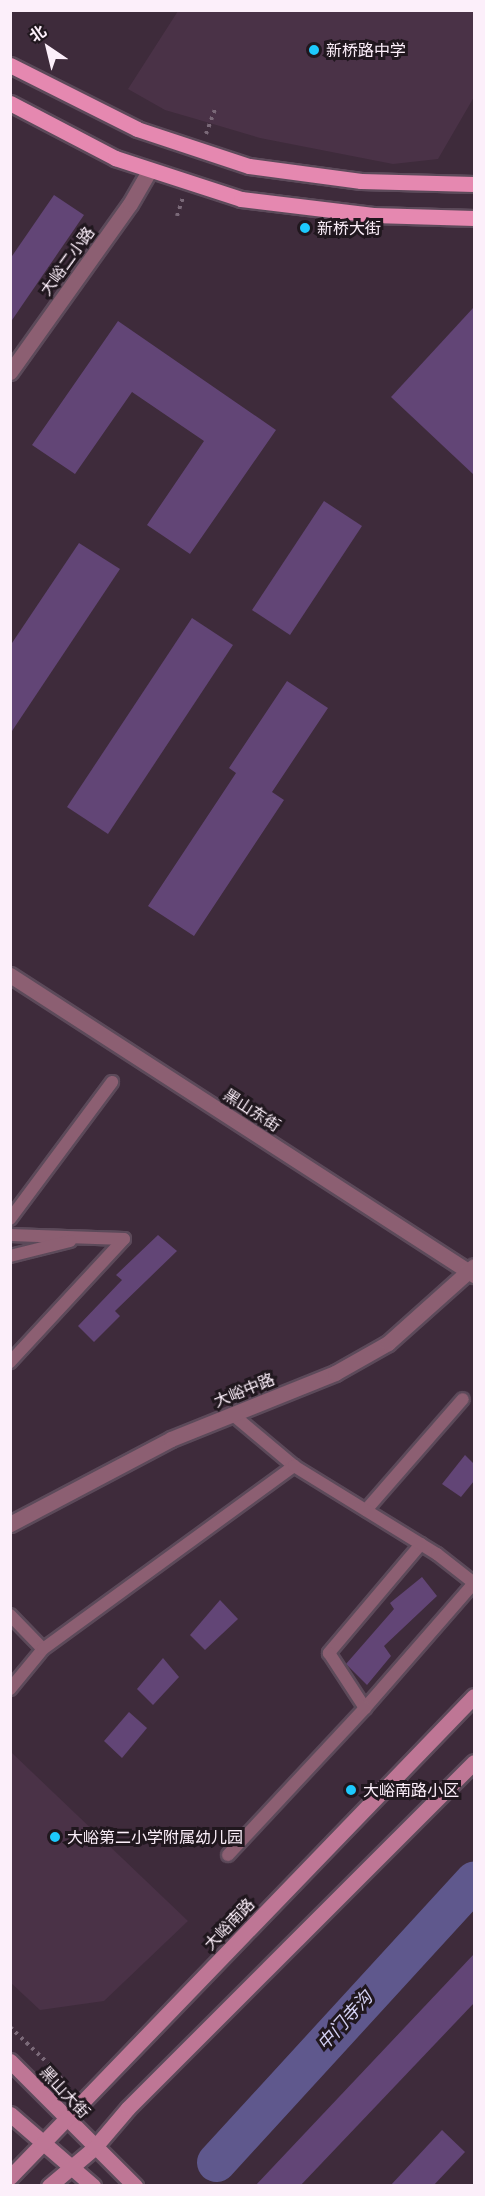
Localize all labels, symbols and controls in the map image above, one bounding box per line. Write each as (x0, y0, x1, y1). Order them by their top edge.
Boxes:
north arrow (18, 18, 78, 78)
text: 北 (25, 20, 50, 46)
place label: 新桥路中学 (326, 40, 406, 60)
marker: 新桥路中学 (307, 43, 321, 57)
place label: 新桥大街 (317, 218, 381, 238)
marker: 新桥大街 (298, 221, 312, 235)
street label: 大峪二小路 (36, 223, 98, 299)
street label: 黑山东街 (220, 1085, 284, 1135)
street label: 大峪中路 (211, 1369, 277, 1411)
place label: 大峪南路小区 (363, 1780, 459, 1800)
marker: 大峪南路小区 (344, 1783, 358, 1797)
place label: 大峪第二小学附属幼儿园 (67, 1827, 243, 1847)
marker: 大峪第二小学附属幼儿园 (48, 1830, 62, 1844)
street label: 大峪南路 (200, 1894, 258, 1954)
water label: 中门寺沟 (313, 1987, 377, 2055)
street label: 黑山大街 (36, 2062, 94, 2122)

